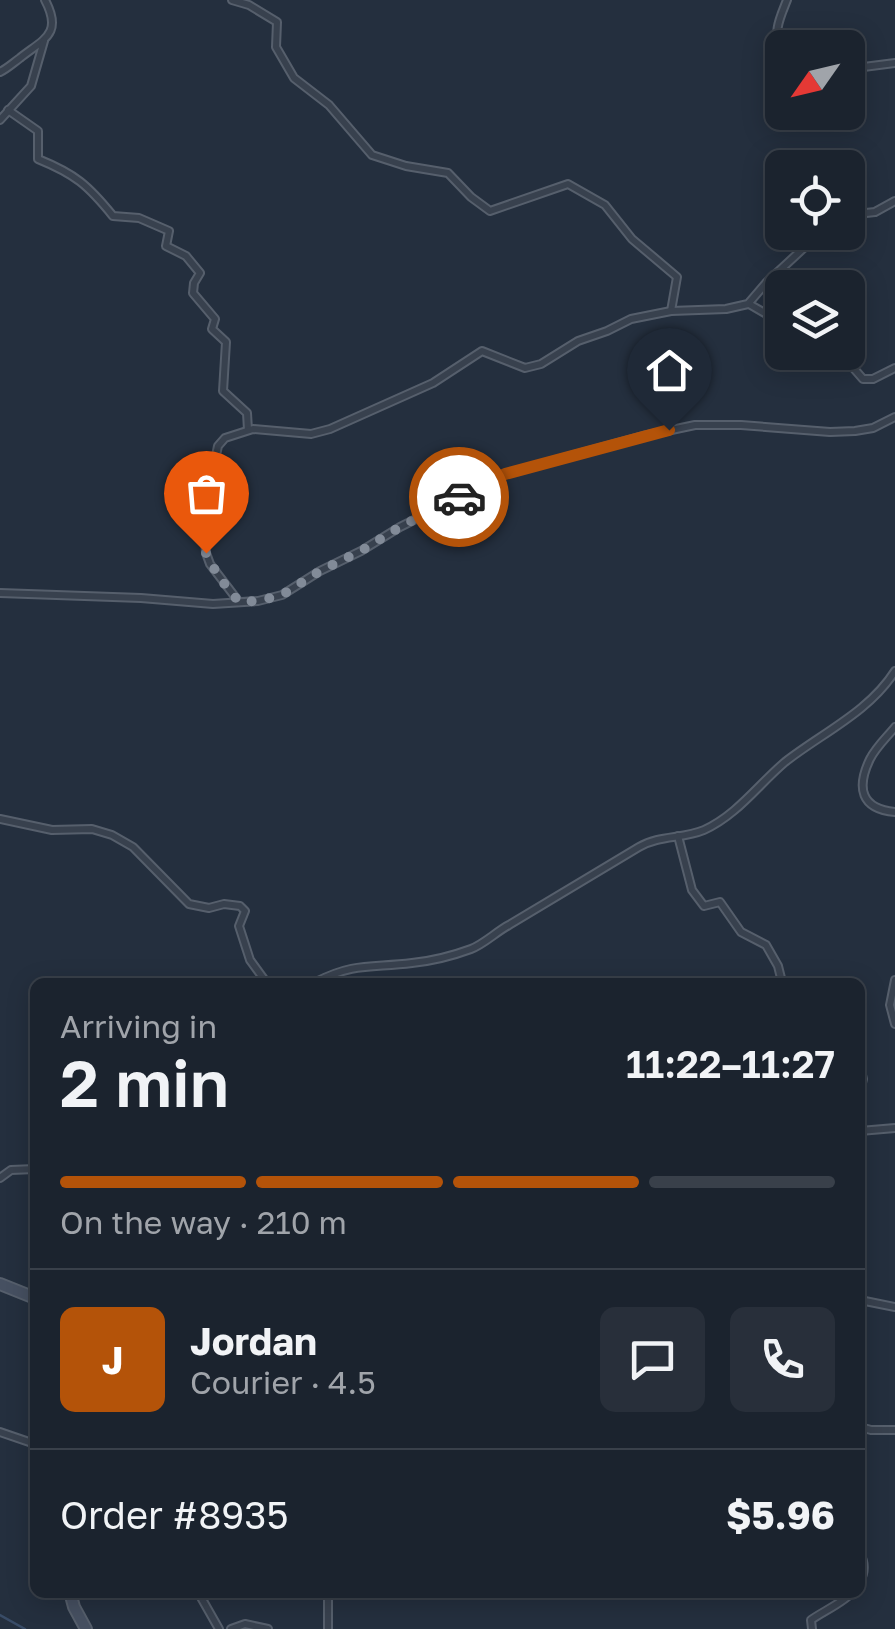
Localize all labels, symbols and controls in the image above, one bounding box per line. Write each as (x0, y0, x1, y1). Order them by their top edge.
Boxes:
north arrow (765, 30, 865, 130)
map controls (765, 30, 865, 370)
button: locate (765, 150, 865, 250)
button: layers (765, 270, 865, 370)
pin (627, 328, 712, 431)
icon: home (642, 343, 697, 398)
courier (409, 447, 509, 547)
pin (164, 451, 249, 554)
icon: bag (179, 466, 234, 521)
icon: car (432, 470, 487, 525)
text: Arriving in (60, 1007, 217, 1045)
text: 11:22–11:27 (626, 1041, 835, 1086)
text: 2 min (60, 1043, 229, 1121)
text: On the way · 210 m (60, 1203, 347, 1241)
button: chat (600, 1307, 705, 1412)
button: phone (730, 1307, 835, 1412)
text: Jordan (190, 1318, 317, 1363)
text: J (102, 1337, 123, 1382)
text: Courier · 4.5 (190, 1363, 376, 1401)
text: Order #8935 (60, 1492, 289, 1537)
text: $5.96 (726, 1492, 835, 1537)

